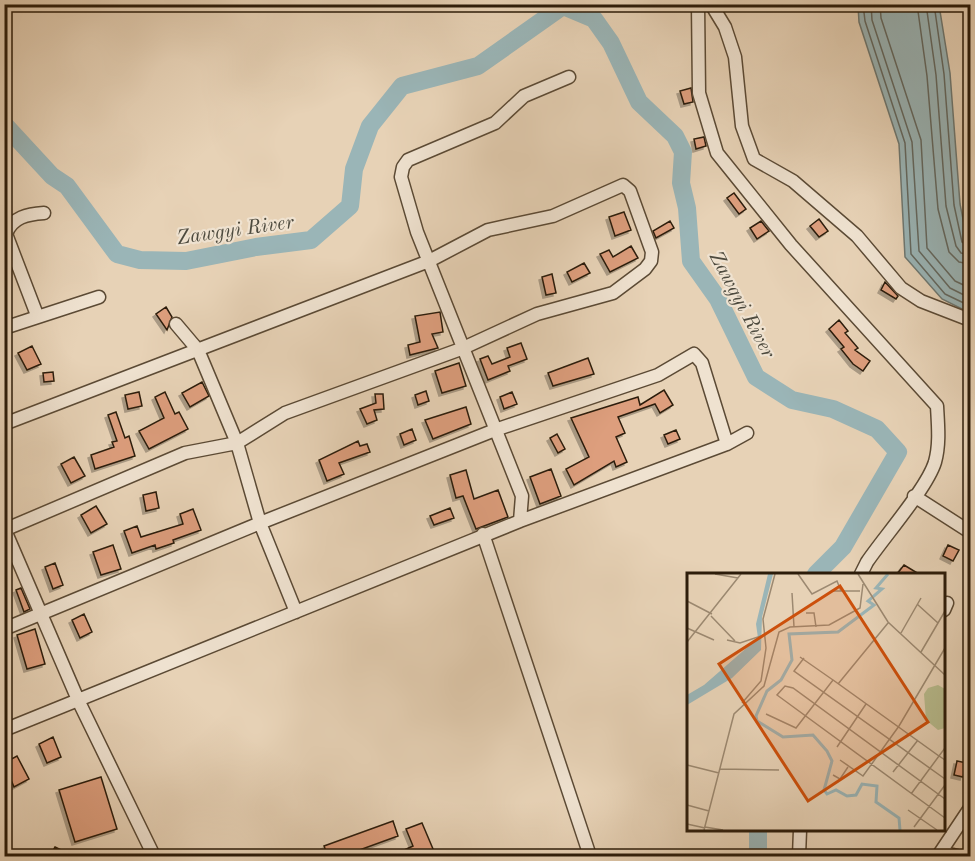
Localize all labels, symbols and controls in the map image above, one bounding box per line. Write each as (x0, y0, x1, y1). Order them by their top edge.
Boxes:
water label: Zawgyi River (175, 213, 296, 249)
water label: Zawgyi River (705, 248, 778, 362)
inset map (687, 573, 945, 831)

